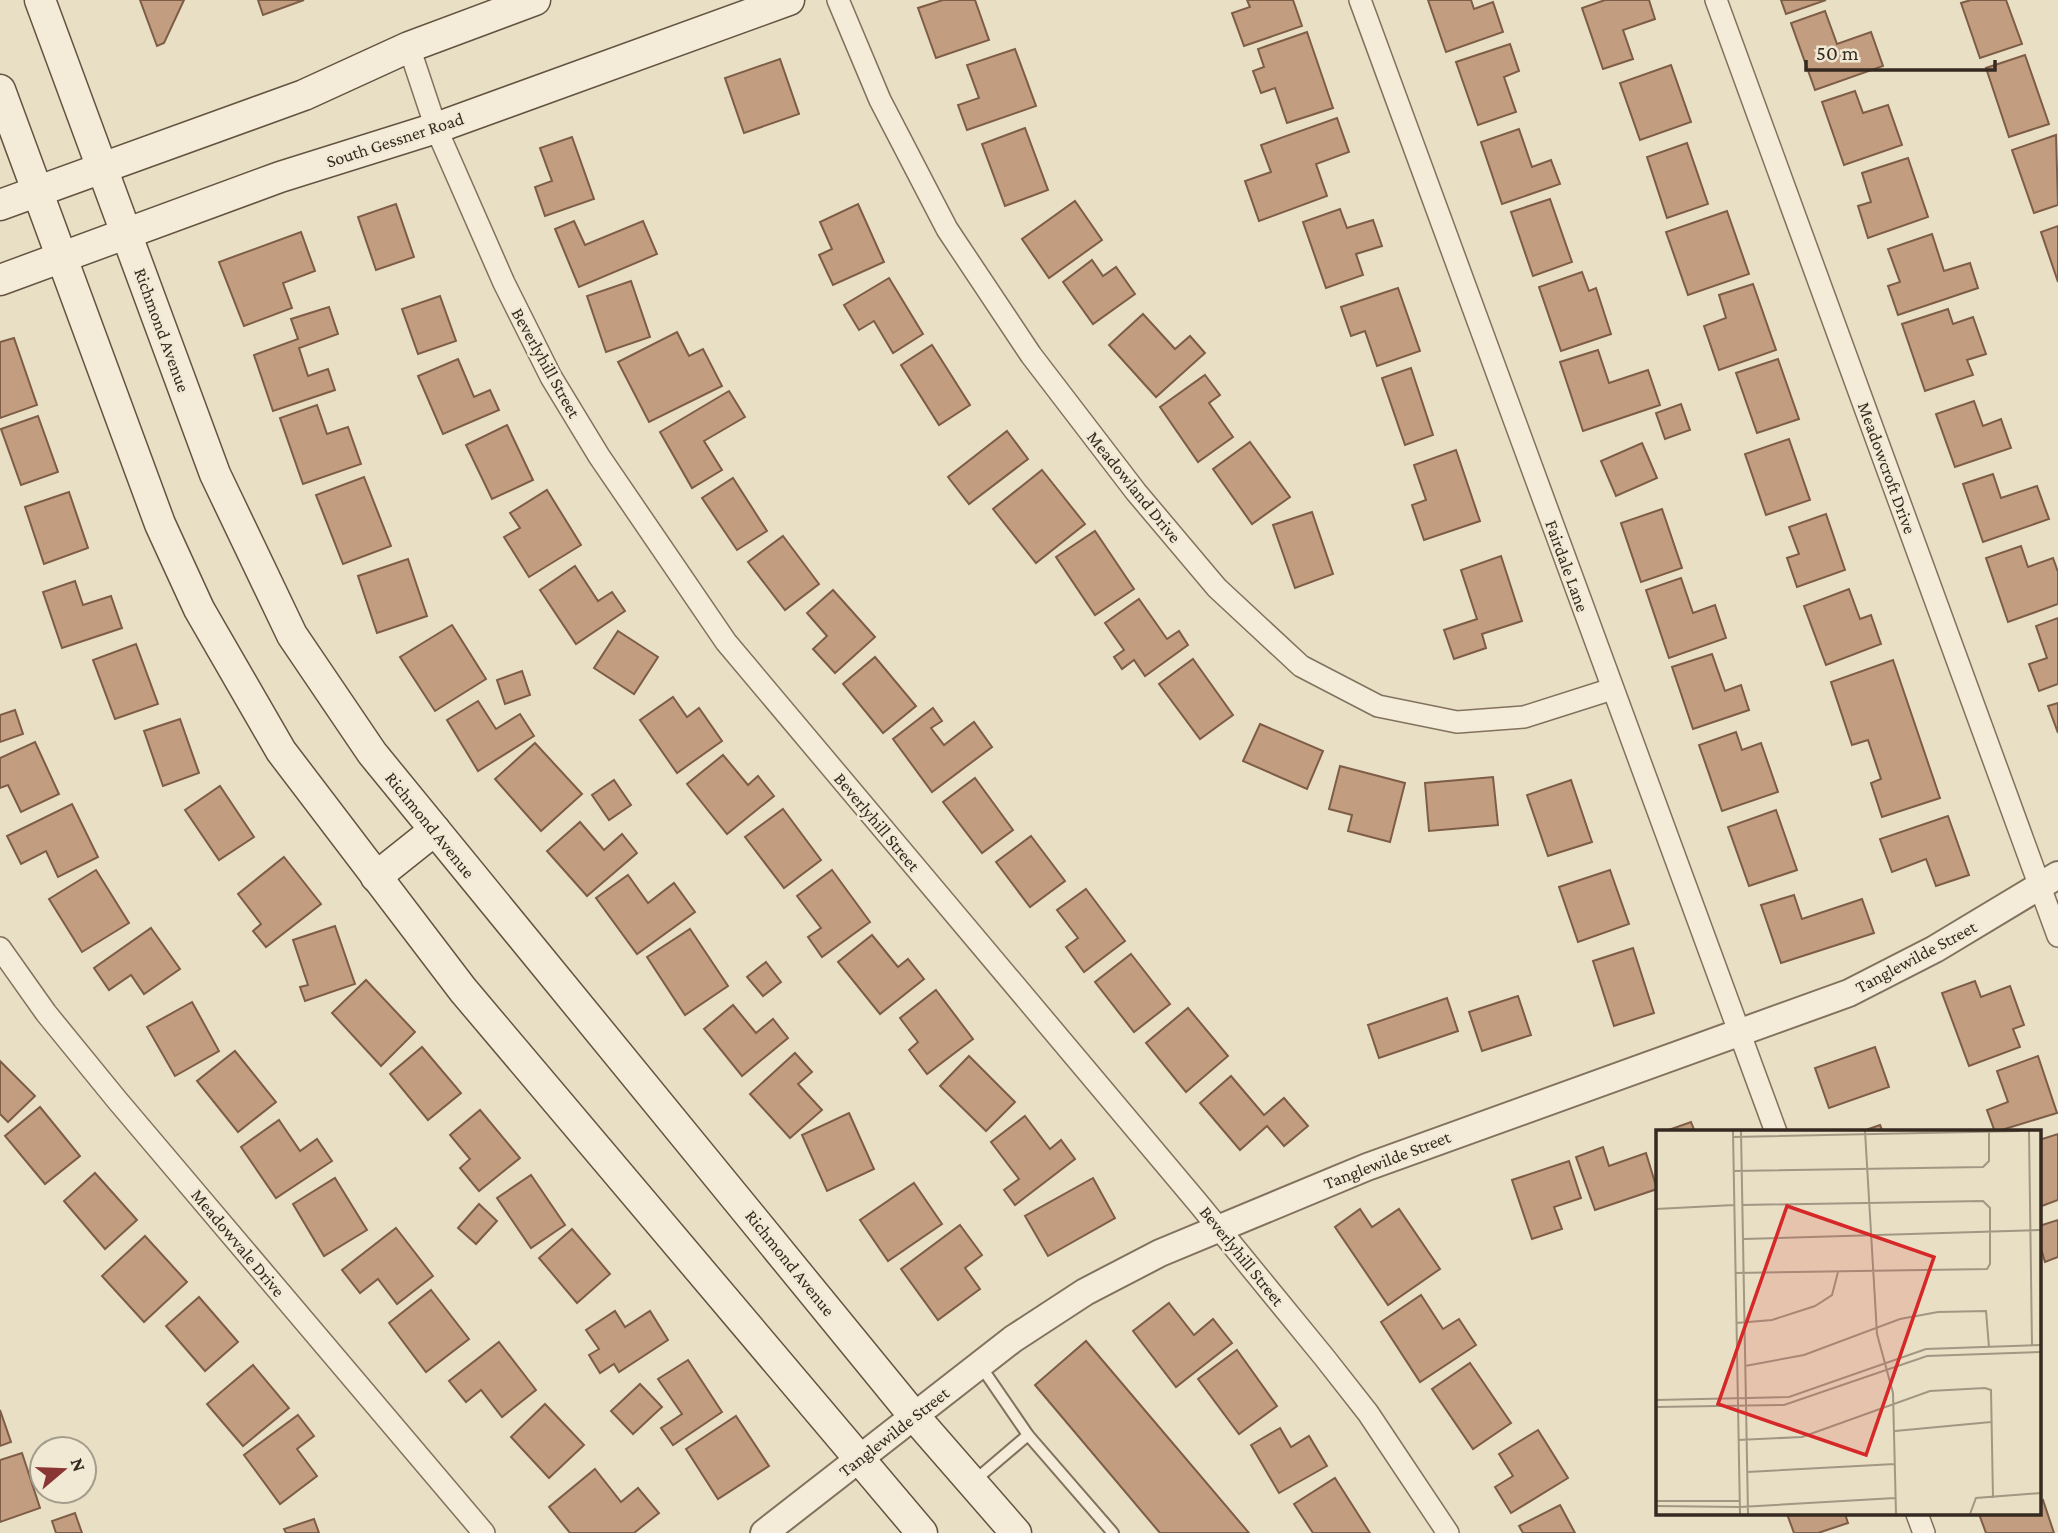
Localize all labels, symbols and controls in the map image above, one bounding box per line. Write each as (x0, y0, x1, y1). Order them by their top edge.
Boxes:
scale bar (1806, 28, 1995, 72)
text: 50 m (1816, 41, 1859, 65)
street label: South Gessner Road (324, 108, 467, 172)
street label: Richmond Avenue (130, 265, 194, 395)
street label: Beverlyhill Street (508, 305, 585, 422)
street label: Meadowcroft Drive (1854, 399, 1920, 537)
street label: Meadowland Drive (1083, 427, 1185, 547)
street label: Fairdale Lane (1541, 517, 1593, 615)
street label: Richmond Avenue (381, 768, 479, 882)
street label: Beverlyhill Street (830, 769, 925, 876)
street label: Tanglewilde Street (1852, 916, 1981, 997)
street label: Tanglewilde Street (1321, 1126, 1454, 1193)
inset map (1656, 1130, 2040, 1516)
street label: Meadowvale Drive (187, 1185, 289, 1301)
street label: Beverlyhill Street (1196, 1202, 1289, 1311)
street label: Richmond Avenue (741, 1206, 839, 1320)
street label: Tanglewilde Street (835, 1382, 954, 1481)
north arrow (28, 1435, 98, 1505)
text: N (67, 1455, 91, 1474)

